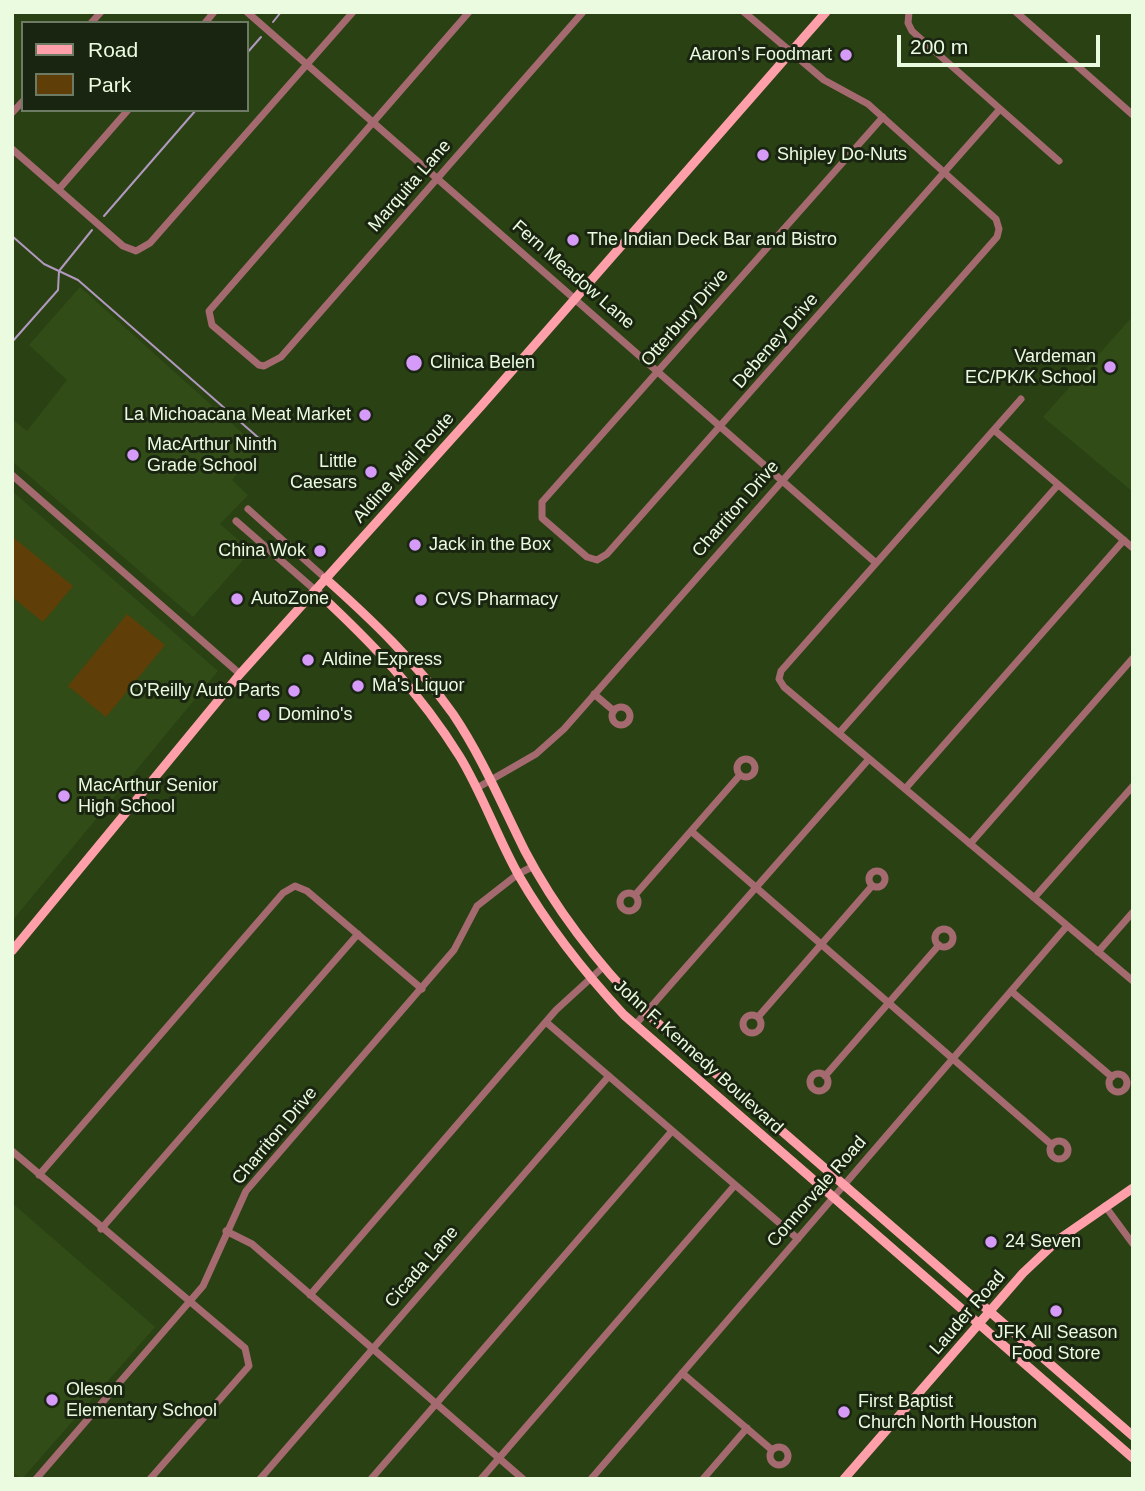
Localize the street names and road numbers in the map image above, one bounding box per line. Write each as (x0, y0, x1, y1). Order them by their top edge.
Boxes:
street label: Marquita Lane (364, 135, 456, 237)
street label: Fern Meadow Lane (507, 216, 639, 334)
street label: Otterbury Drive (637, 265, 733, 371)
street label: Debeney Drive (729, 289, 823, 393)
street label: Aldine Mail Route (349, 408, 459, 528)
street label: Charriton Drive (688, 456, 784, 562)
street label: John F. Kennedy Boulevard (609, 975, 787, 1139)
street label: Charriton Drive (228, 1083, 322, 1189)
street label: Connorvale Road (763, 1132, 871, 1252)
street label: Cicada Lane (381, 1222, 463, 1312)
street label: Lauder Road (926, 1267, 1010, 1359)

